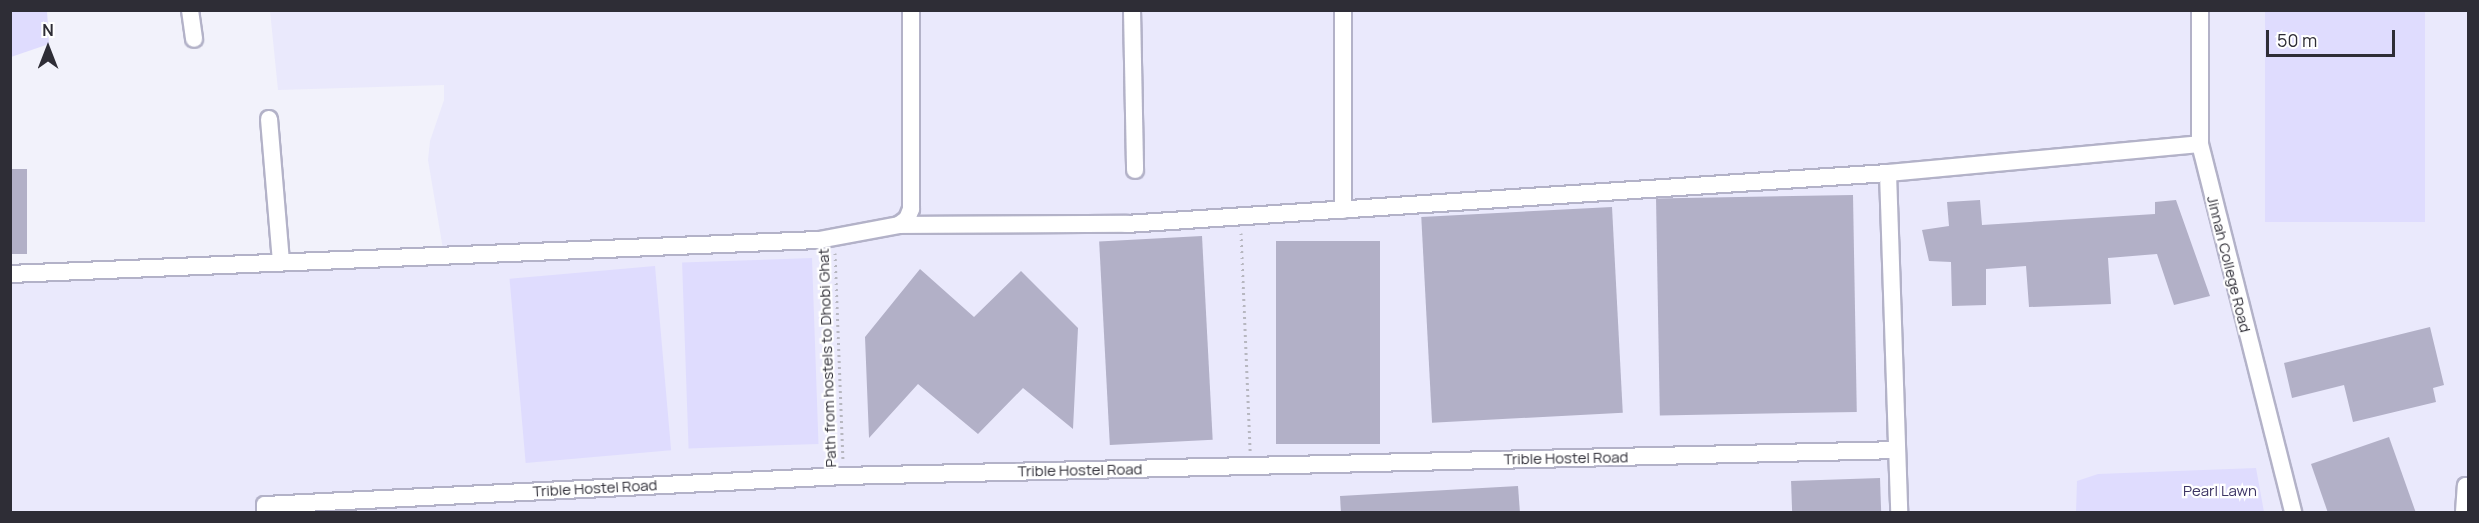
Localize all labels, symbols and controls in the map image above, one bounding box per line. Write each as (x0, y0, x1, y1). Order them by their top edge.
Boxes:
north arrow (18, 18, 78, 78)
scale bar (2269, 18, 2398, 56)
text: N (42, 19, 54, 41)
text: 50 m (2277, 28, 2317, 52)
street label: Jinnah College Road (2203, 194, 2255, 334)
street label: Path from hostels to Dhobi Ghat (814, 248, 840, 468)
street label: Trible Hostel Road (1503, 448, 1629, 468)
street label: Trible Hostel Road (1017, 460, 1143, 480)
street label: Trible Hostel Road (532, 476, 658, 500)
park label: Pearl Lawn (2183, 482, 2257, 500)

